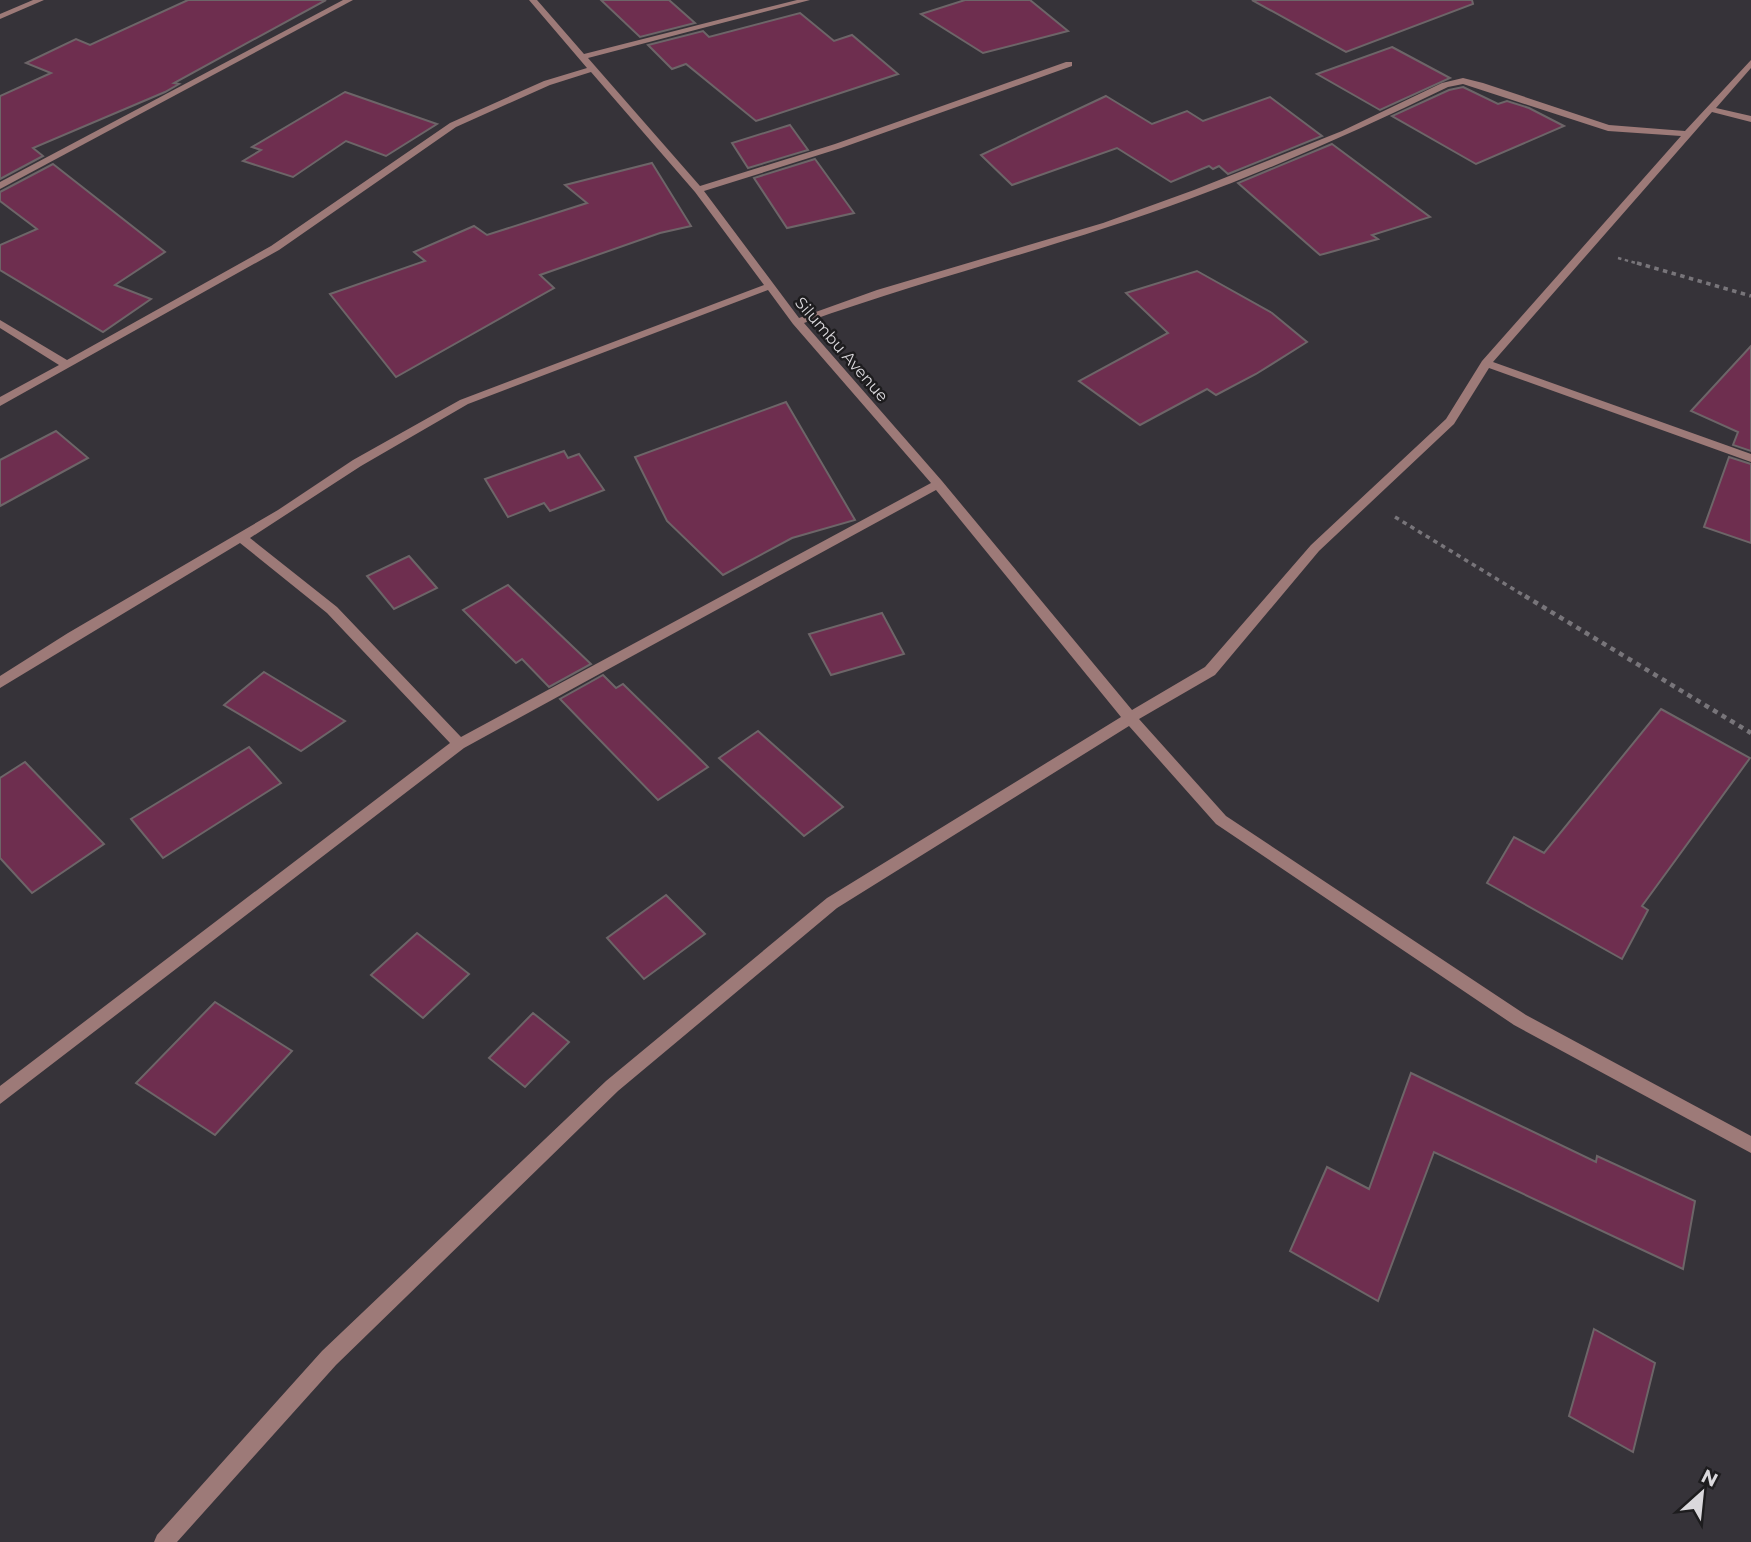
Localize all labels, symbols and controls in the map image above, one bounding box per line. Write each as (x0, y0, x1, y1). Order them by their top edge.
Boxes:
street label: Silumbu Avenue (791, 293, 892, 406)
north arrow (1667, 1458, 1737, 1528)
text: N (1697, 1465, 1722, 1492)

